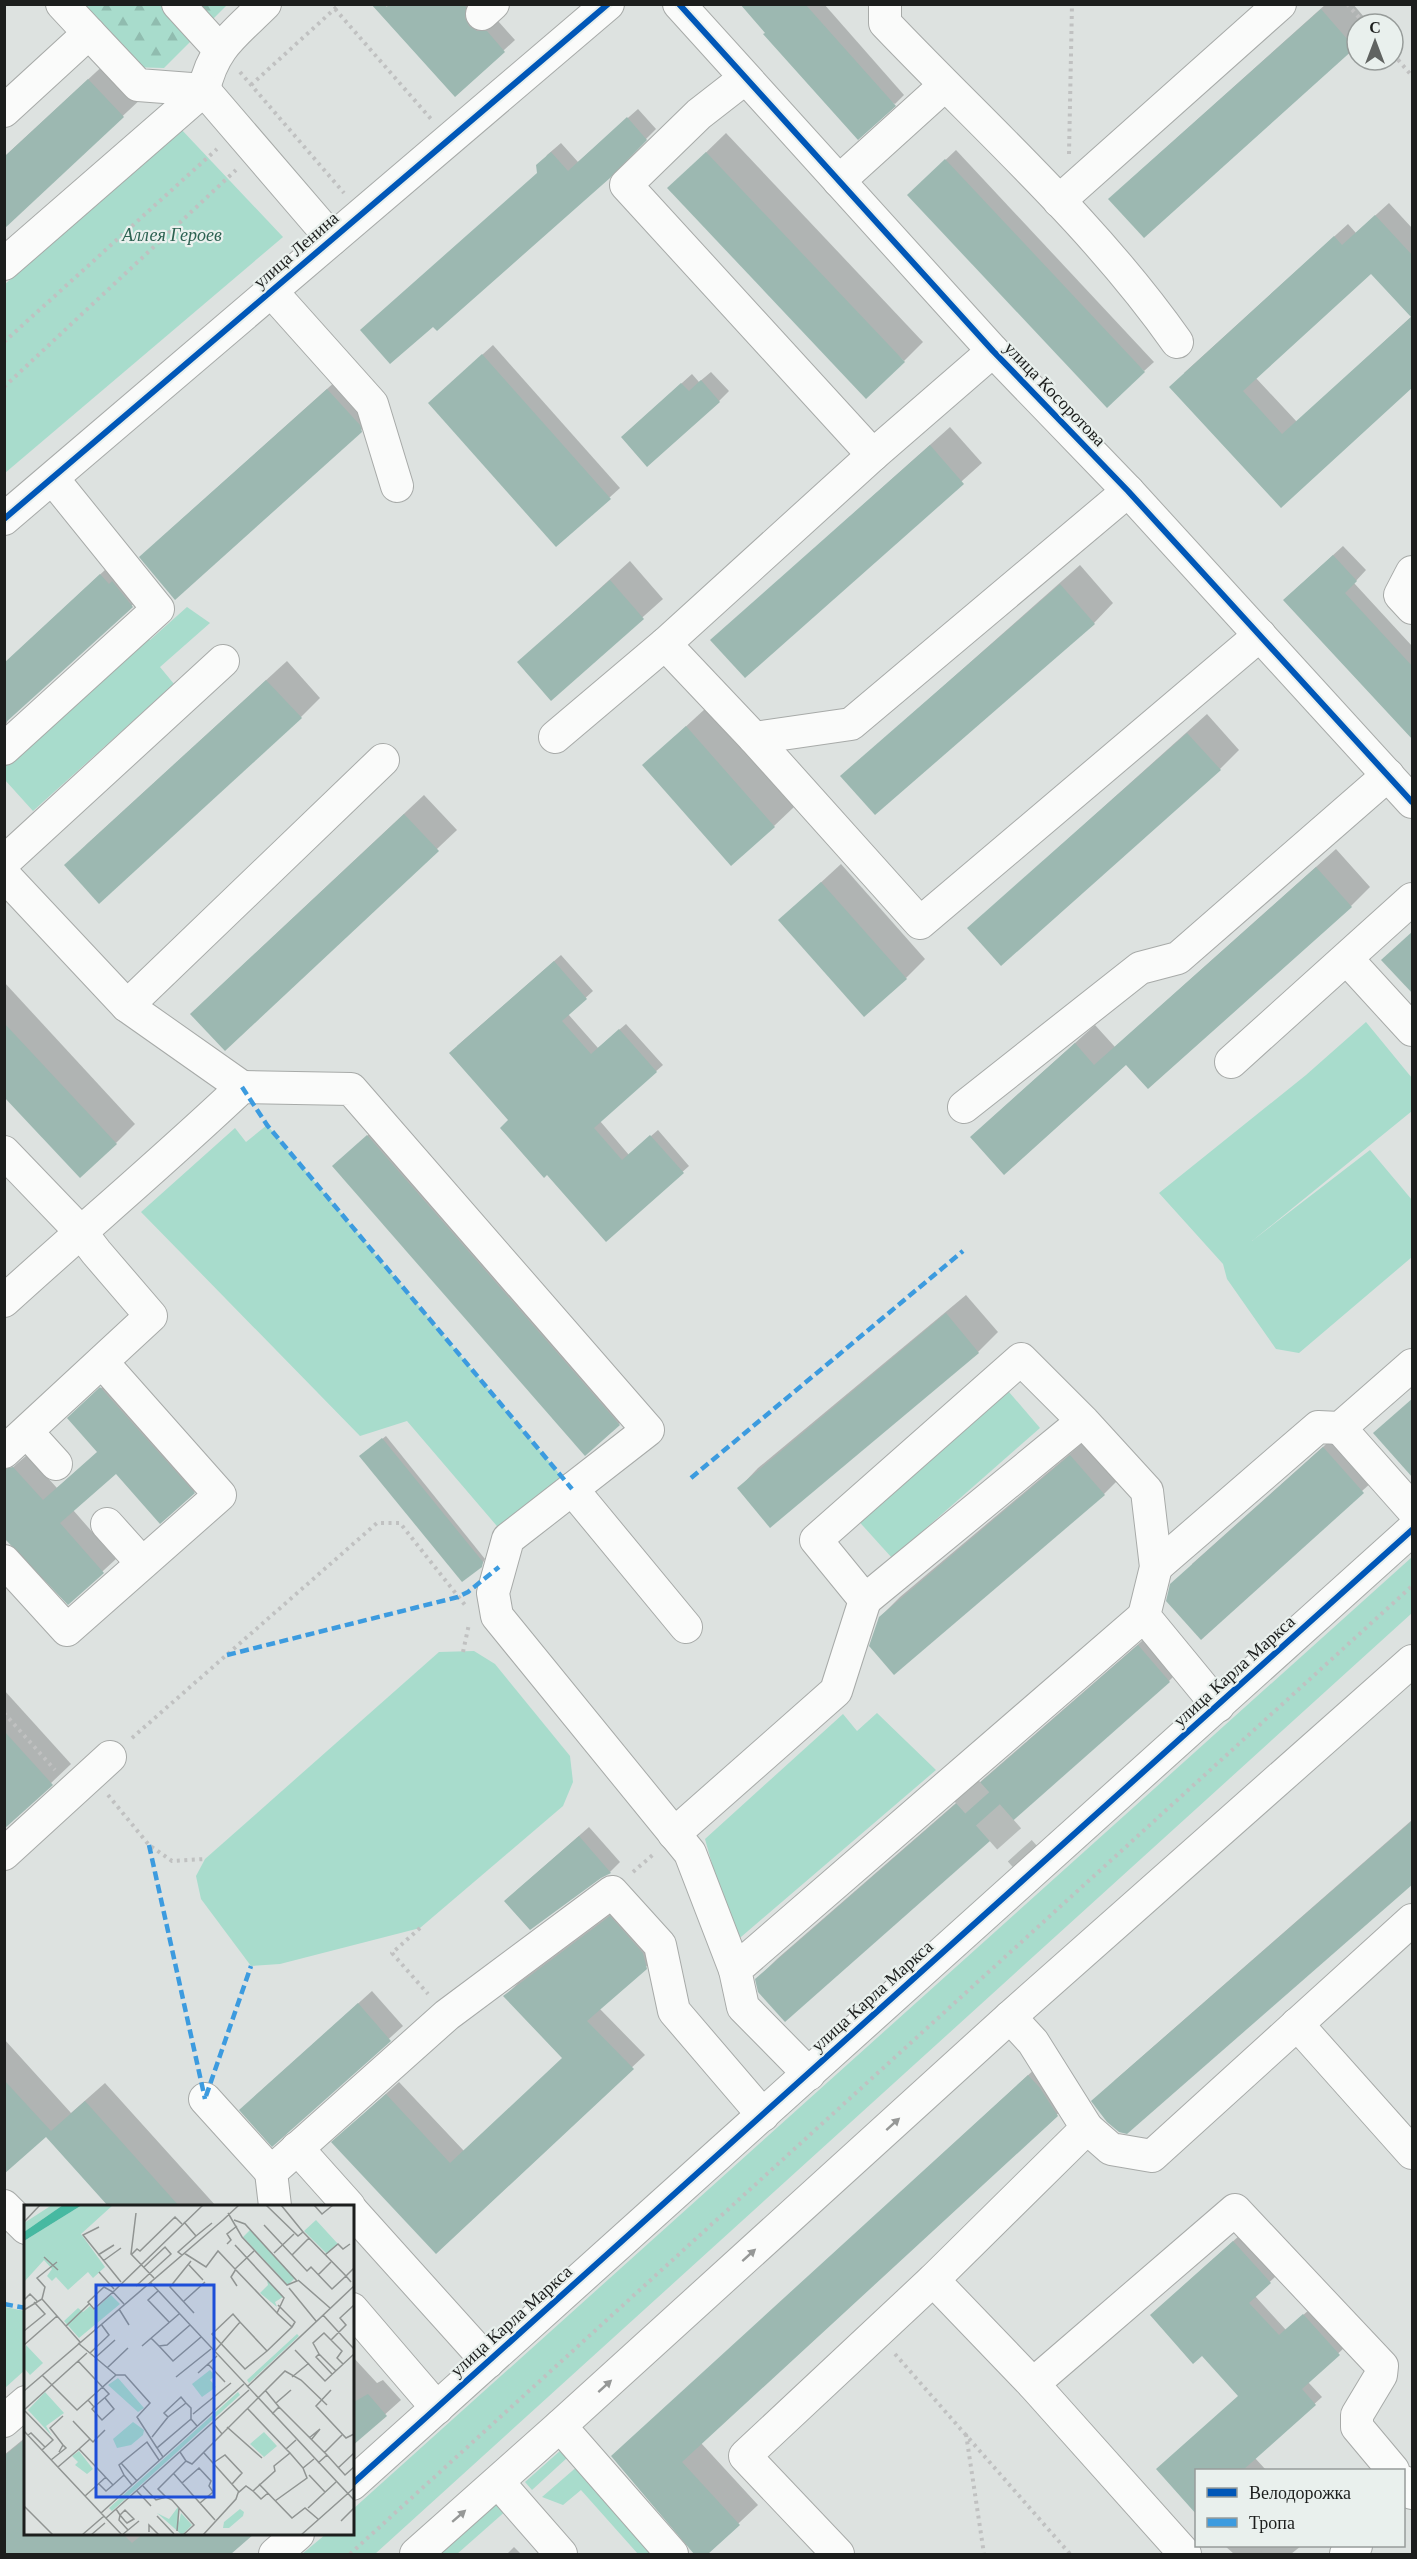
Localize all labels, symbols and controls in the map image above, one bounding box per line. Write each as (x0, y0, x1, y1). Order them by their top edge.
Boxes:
north arrow (1345, 12, 1405, 72)
text: С (1369, 19, 1381, 36)
street label: улица Ленина (249, 208, 343, 292)
park label: Аллея Героев (121, 225, 222, 245)
street label: улица Косоротова (1000, 338, 1110, 450)
street label: улица Карла Маркса (1169, 1611, 1299, 1731)
street label: улица Карла Маркса (807, 1936, 937, 2056)
one-way arrow (886, 2117, 900, 2131)
inset map (24, 2205, 354, 2535)
one-way arrow (741, 2249, 756, 2262)
street label: улица Карла Маркса (446, 2261, 576, 2381)
one-way arrow (597, 2380, 612, 2393)
legend (1195, 2469, 1405, 2547)
text: Велодорожка (1249, 2483, 1351, 2503)
one-way arrow (452, 2509, 467, 2523)
text: Тропа (1249, 2513, 1295, 2533)

